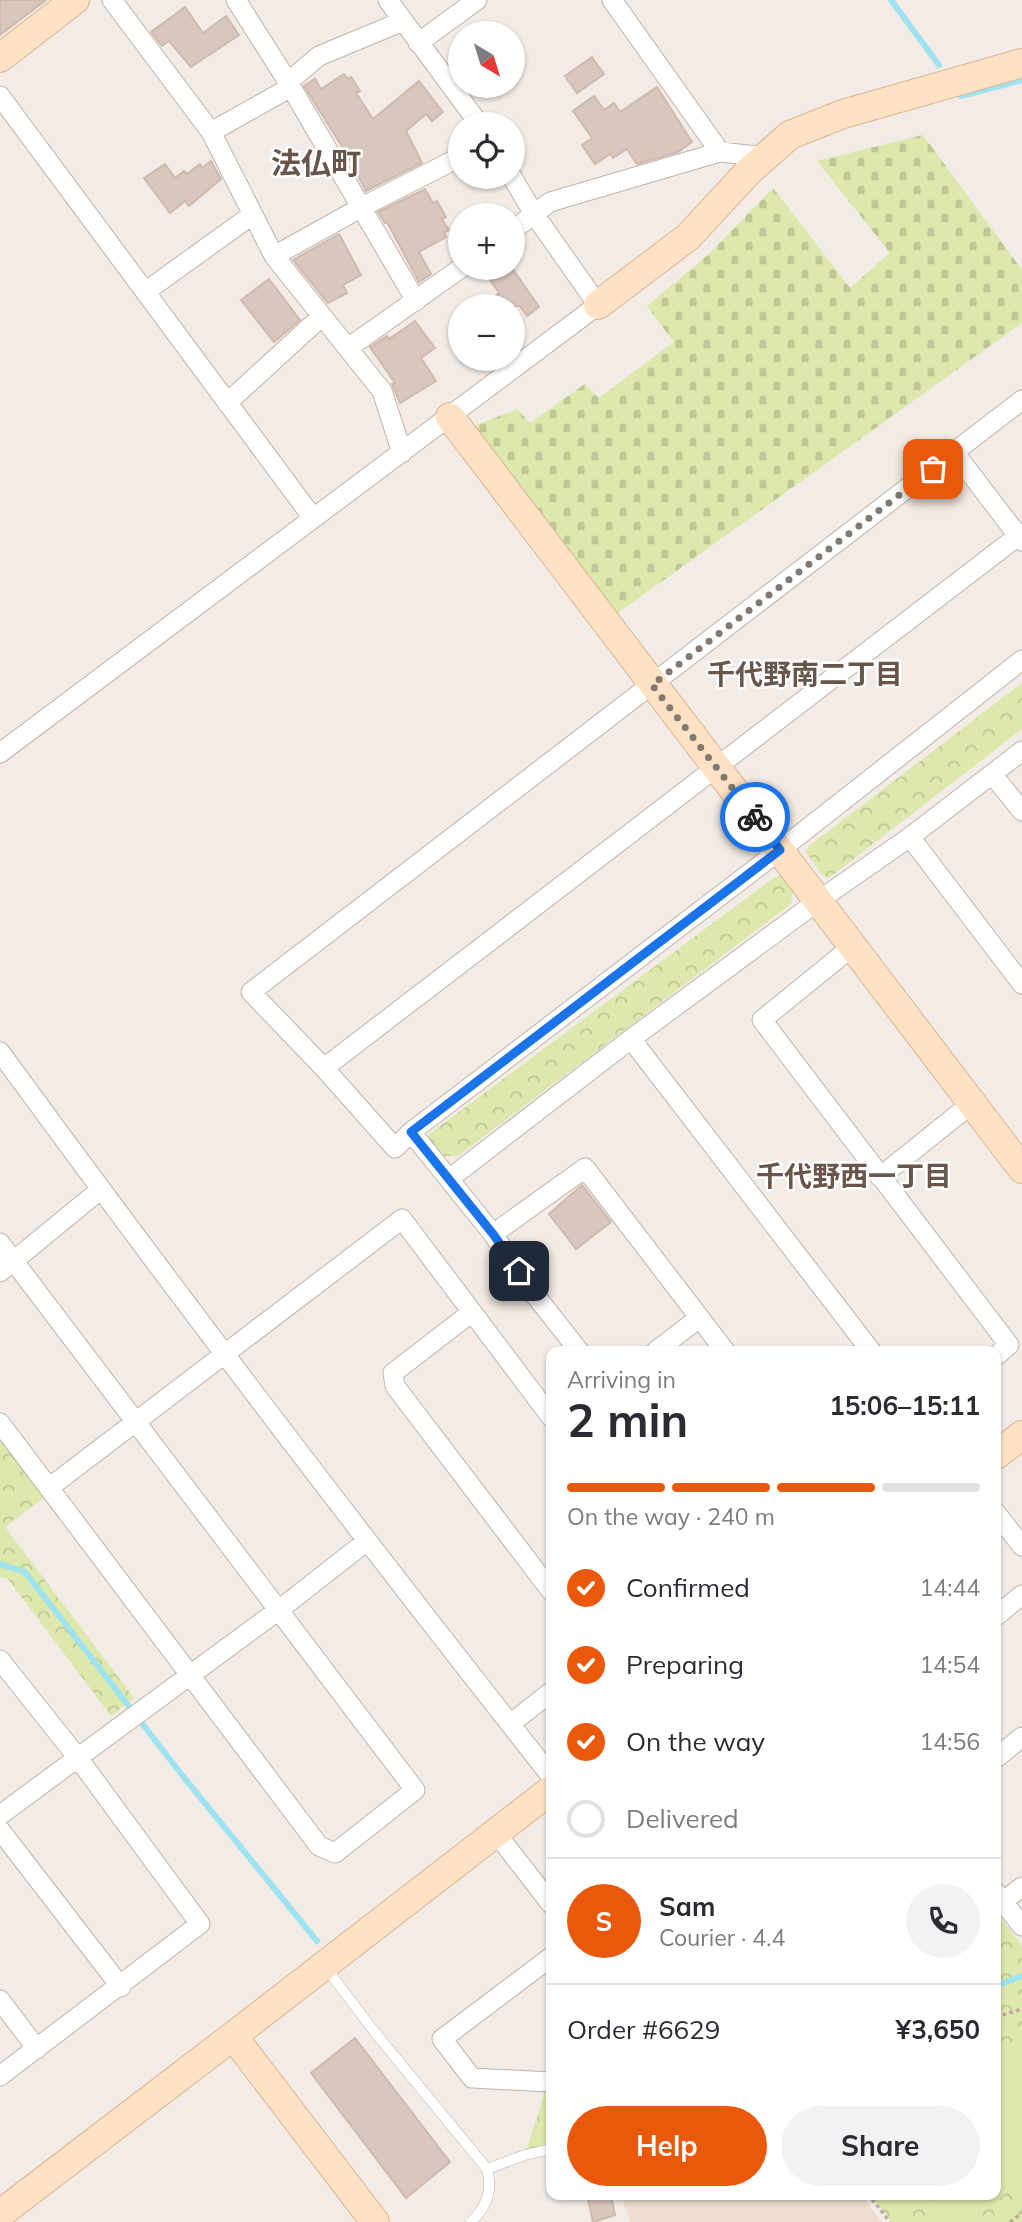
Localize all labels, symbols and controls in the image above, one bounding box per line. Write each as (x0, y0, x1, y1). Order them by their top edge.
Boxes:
north arrow (448, 21, 525, 98)
map controls (448, 21, 525, 371)
button: locate (448, 112, 525, 189)
district label: 法仏町 (271, 144, 361, 182)
button: + (448, 203, 525, 280)
button: − (448, 294, 525, 371)
pin (903, 439, 963, 499)
icon: bag (914, 450, 952, 488)
district label: 千代野南二丁目 (707, 656, 903, 691)
courier (720, 782, 790, 852)
icon: bike (736, 798, 774, 836)
district label: 千代野西一丁目 (756, 1158, 952, 1193)
pin (489, 1241, 549, 1301)
icon: home (500, 1252, 538, 1290)
text: Arriving in (567, 1365, 676, 1394)
text: 15:06–15:11 (829, 1389, 980, 1422)
text: 2 min (567, 1391, 688, 1449)
text: On the way · 240 m (567, 1502, 775, 1531)
icon: check (567, 1569, 605, 1607)
text: Confirmed (626, 1571, 750, 1604)
text: 14:44 (920, 1573, 980, 1602)
icon: check (567, 1646, 605, 1684)
text: Preparing (626, 1648, 744, 1681)
text: 14:54 (920, 1650, 980, 1679)
icon: check (567, 1723, 605, 1761)
text: On the way (626, 1725, 765, 1758)
text: 14:56 (920, 1727, 980, 1756)
text: Delivered (626, 1802, 739, 1835)
button: phone (906, 1884, 980, 1958)
text: Sam (659, 1890, 715, 1923)
text: S (596, 1905, 612, 1938)
text: Courier · 4.4 (659, 1923, 785, 1952)
text: Order #6629 (567, 2013, 720, 2046)
text: ¥3,650 (896, 2013, 980, 2046)
button: Help (567, 2106, 767, 2186)
button: Share (781, 2106, 980, 2186)

